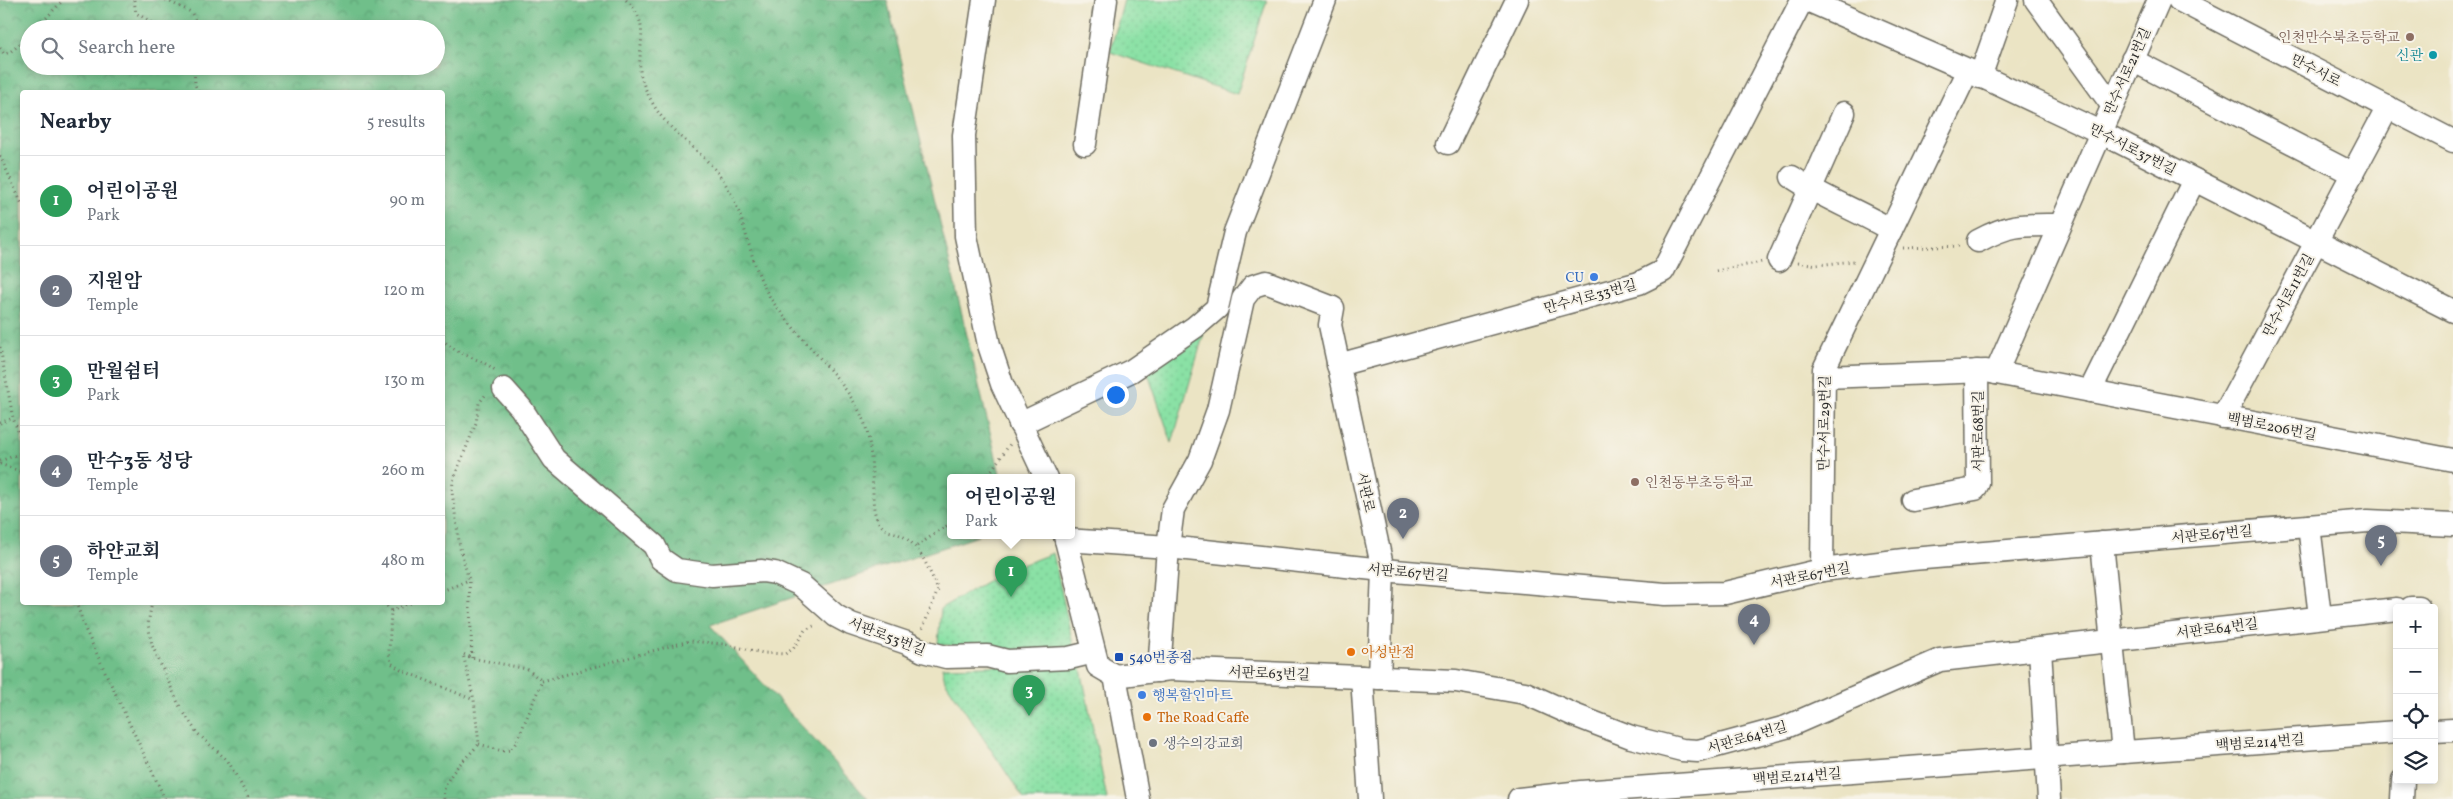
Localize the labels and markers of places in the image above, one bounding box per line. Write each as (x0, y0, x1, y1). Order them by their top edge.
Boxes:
place label: 인천만수북초등학교 (2278, 29, 2400, 48)
marker: 인천만수북초등학교 (2404, 31, 2416, 43)
place label: 신관 (2396, 47, 2423, 66)
marker: 신관 (2427, 49, 2439, 61)
place label: CU (1565, 269, 1584, 288)
marker: CU (1588, 271, 1600, 283)
place label: 인천동부초등학교 (1645, 474, 1754, 493)
marker: 인천동부초등학교 (1629, 476, 1641, 488)
pin: 2 (1387, 498, 1419, 539)
pin: 5 (2365, 525, 2397, 566)
pin: 1 (995, 556, 1027, 597)
pin: 4 (1738, 604, 1770, 645)
place label: 아성반점 (1361, 644, 1415, 663)
marker: 아성반점 (1345, 646, 1357, 658)
place label: 540번종점 (1129, 649, 1193, 668)
marker: 540번종점 (1113, 651, 1125, 663)
pin: 3 (1013, 675, 1045, 716)
place label: 행복할인마트 (1152, 687, 1234, 706)
marker: 행복할인마트 (1136, 689, 1148, 701)
place label: The Road Caffe (1157, 709, 1250, 728)
marker: The Road Caffe (1141, 711, 1153, 723)
place label: 생수의강교회 (1163, 735, 1244, 754)
marker: 생수의강교회 (1147, 737, 1159, 749)

